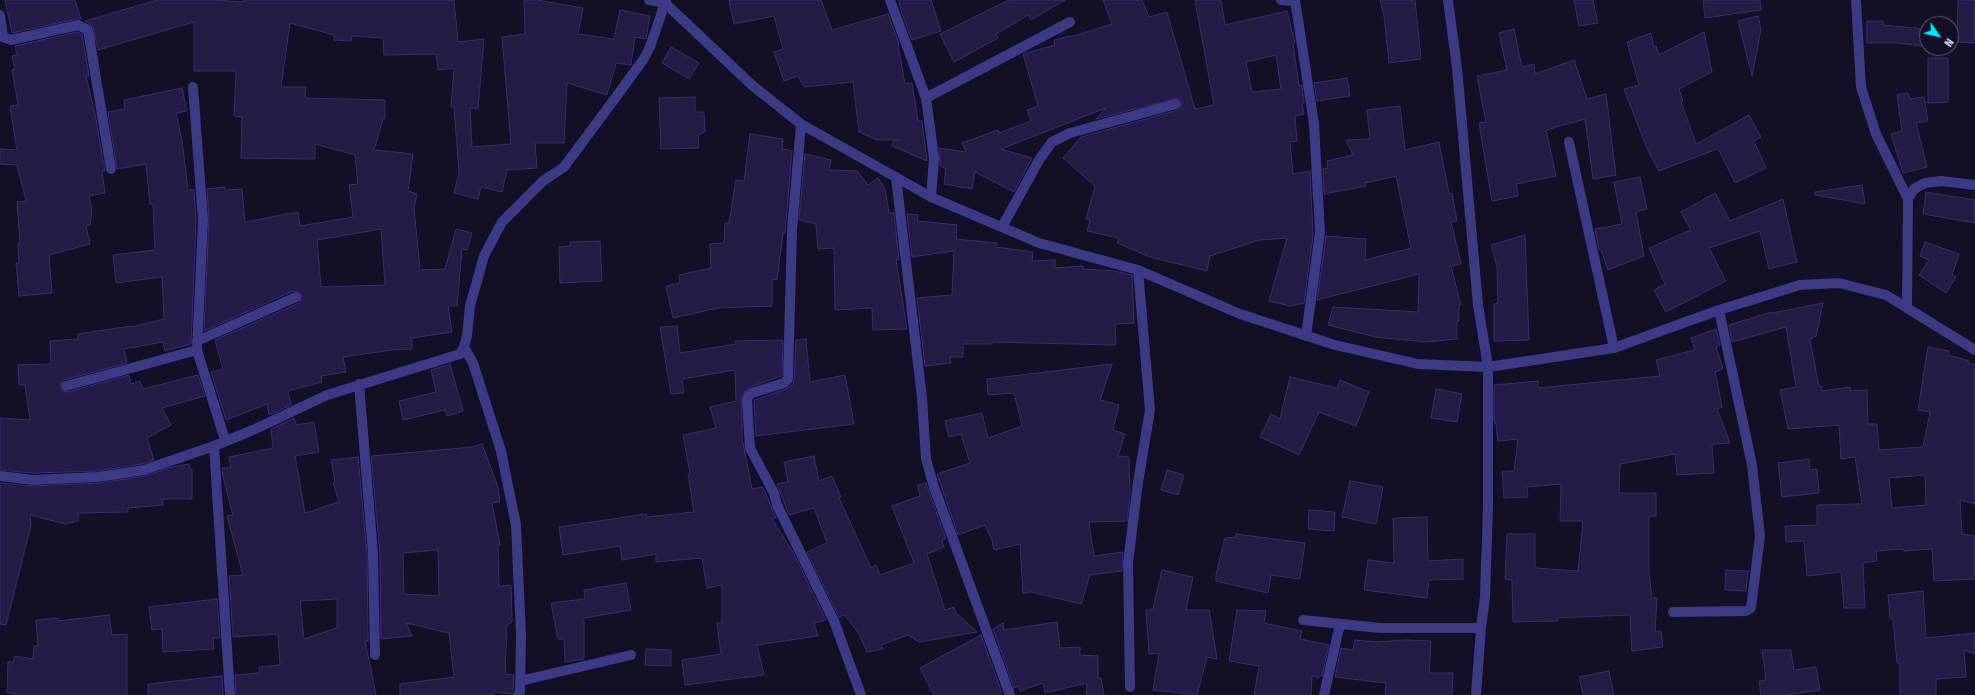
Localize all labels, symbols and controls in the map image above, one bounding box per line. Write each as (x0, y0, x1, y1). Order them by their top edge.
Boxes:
north arrow (1919, 16, 1959, 56)
text: N (1941, 36, 1956, 49)

